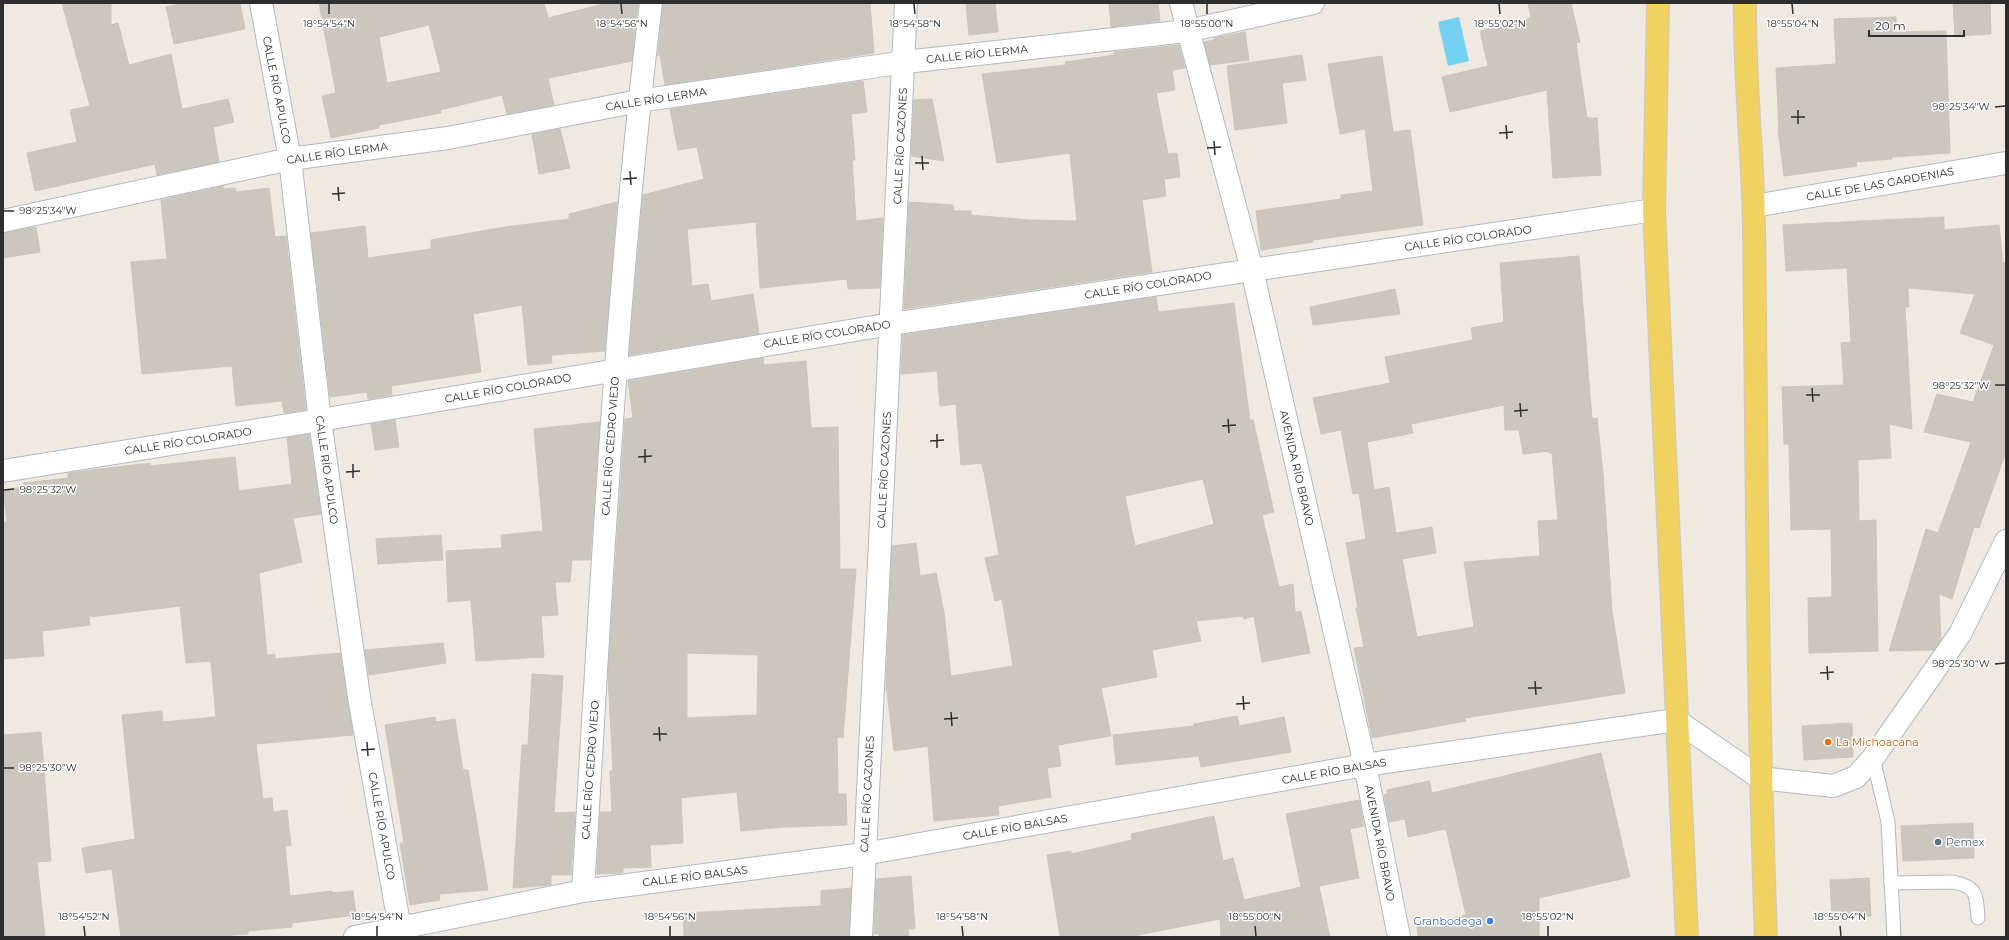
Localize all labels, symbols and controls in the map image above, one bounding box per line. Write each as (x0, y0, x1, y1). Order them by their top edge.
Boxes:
scale bar (1869, 12, 1964, 38)
text: 18°54'54"N (303, 17, 355, 30)
text: 18°54'56"N (596, 17, 648, 30)
text: 18°54'58"N (889, 17, 941, 30)
text: 18°55'00"N (1181, 17, 1233, 30)
text: 18°55'02"N (1474, 17, 1526, 30)
text: 18°55'04"N (1767, 17, 1819, 30)
text: 20 m (1875, 18, 1906, 33)
street label: CALLE RÍO APULCO (260, 35, 294, 145)
street label: CALLE RÍO LERMA (925, 42, 1029, 66)
street label: CALLE RÍO LERMA (604, 84, 708, 114)
street label: CALLE RÍO CAZONES (890, 87, 910, 205)
text: 98°25'34"W (1932, 100, 1990, 113)
street label: CALLE RÍO LERMA (285, 139, 389, 167)
street label: CALLE DE LAS GARDENIAS (1805, 164, 1955, 204)
text: 98°25'34"W (19, 204, 77, 217)
street label: CALLE RÍO COLORADO (1403, 222, 1533, 254)
street label: CALLE RÍO COLORADO (1083, 268, 1213, 302)
street label: CALLE RÍO COLORADO (762, 317, 892, 351)
street label: CALLE RÍO COLORADO (444, 370, 572, 406)
street label: CALLE RÍO CEDRO VIEJO (598, 376, 622, 516)
text: 98°25'32"W (1933, 379, 1989, 392)
street label: AVENIDA RÍO BRAVO (1277, 409, 1317, 527)
street label: CALLE RÍO CAZONES (874, 411, 894, 529)
street label: CALLE RÍO APULCO (312, 415, 342, 525)
street label: CALLE RÍO COLORADO (123, 424, 253, 458)
text: 98°25'32"W (20, 483, 76, 496)
text: 98°25'30"W (1932, 657, 1990, 670)
street label: CALLE RÍO CEDRO VIEJO (578, 700, 602, 840)
street label: CALLE RÍO CAZONES (857, 735, 877, 853)
place label: La Michoacana (1836, 735, 1919, 749)
marker: La Michoacana (1823, 737, 1833, 747)
street label: CALLE RÍO BALSAS (1281, 755, 1388, 787)
text: 98°25'30"W (19, 761, 77, 774)
street label: CALLE RÍO APULCO (366, 771, 398, 881)
street label: AVENIDA RÍO BRAVO (1362, 784, 1398, 902)
street label: CALLE RÍO BALSAS (962, 811, 1069, 843)
place label: Pemex (1946, 835, 1985, 849)
marker: Pemex (1933, 837, 1943, 847)
street label: CALLE RÍO BALSAS (642, 863, 749, 889)
text: 18°54'52"N (58, 910, 110, 923)
text: 18°54'54"N (351, 910, 403, 923)
text: 18°54'56"N (644, 910, 696, 923)
text: 18°54'58"N (936, 910, 988, 923)
text: 18°55'00"N (1229, 910, 1281, 923)
text: 18°55'02"N (1522, 910, 1574, 923)
text: 18°55'04"N (1814, 910, 1866, 923)
place label: Granbodega (1413, 914, 1482, 928)
marker: Granbodega (1485, 916, 1495, 926)

